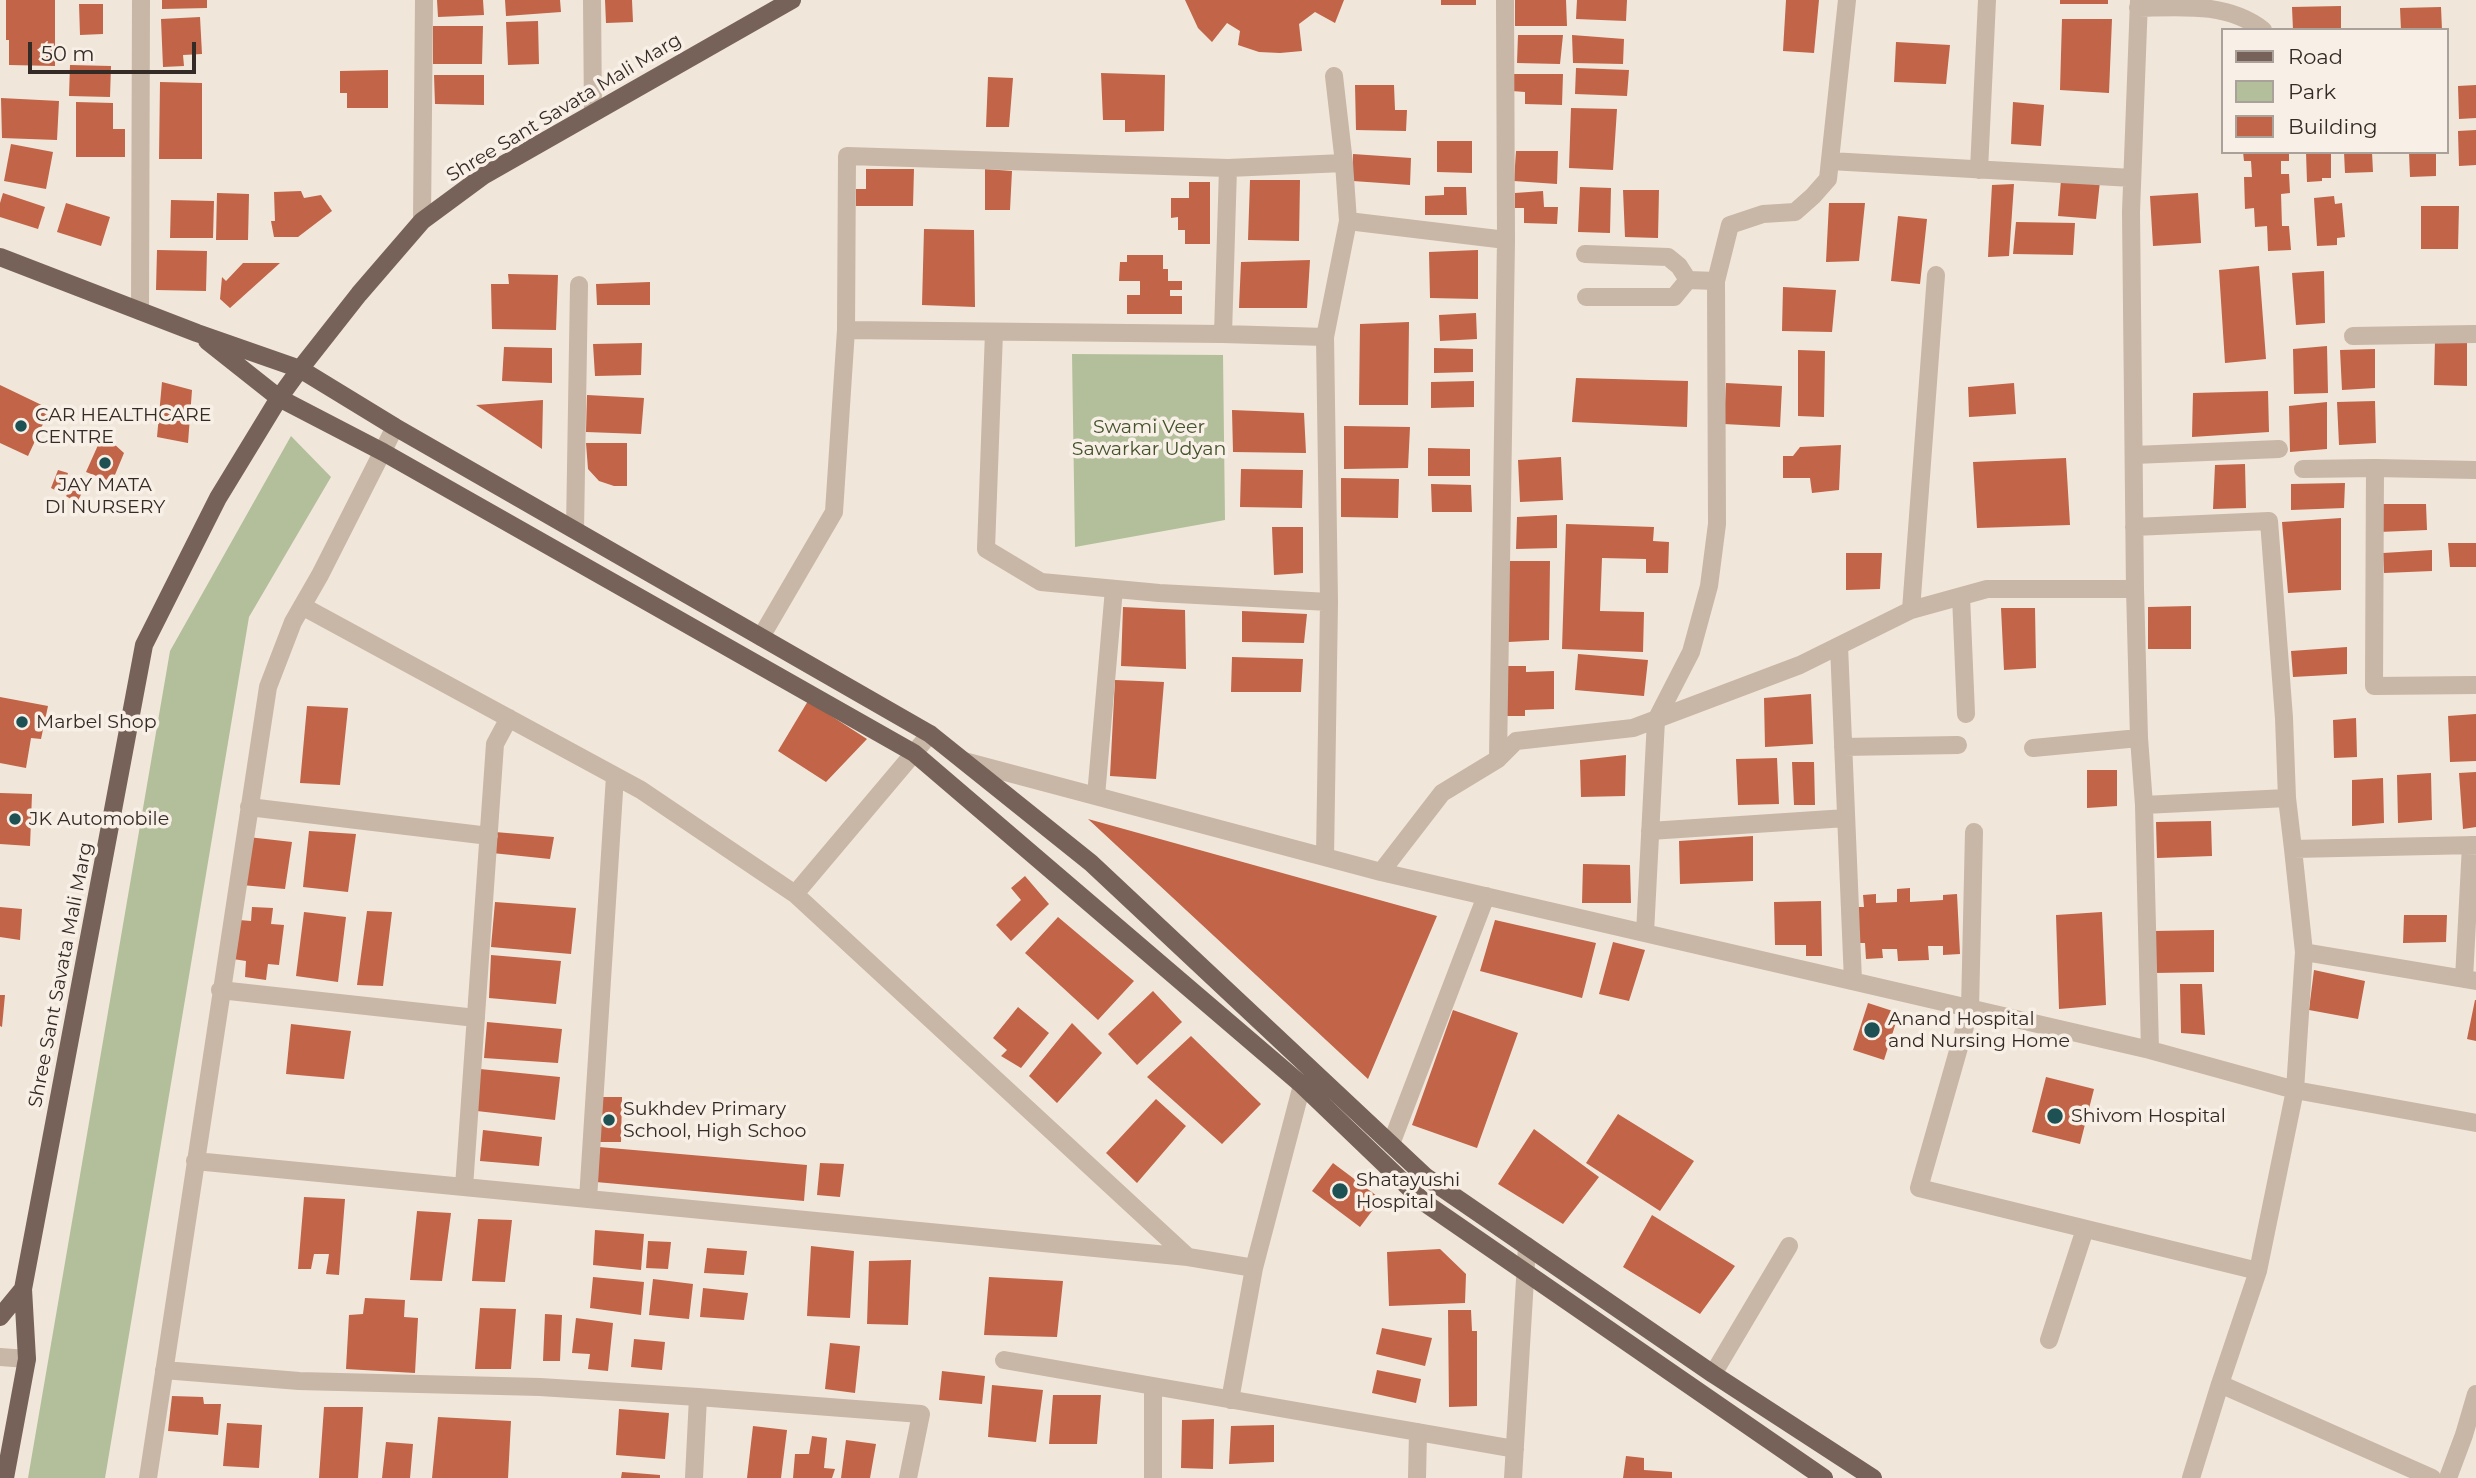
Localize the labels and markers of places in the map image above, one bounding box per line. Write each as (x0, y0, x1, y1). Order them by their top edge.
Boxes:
place label: CAR HEALTHCARE CENTRE (35, 404, 212, 448)
marker: CAR HEALTHCARE CENTRE (13, 418, 29, 434)
marker: JAY MATA DI NURSERY (97, 455, 113, 471)
place label: JAY MATA DI NURSERY (45, 474, 165, 518)
place label: Marbel Shop (36, 711, 157, 733)
marker: Marbel Shop (14, 714, 30, 730)
place label: JK Automobile (29, 808, 169, 830)
marker: JK Automobile (7, 811, 23, 827)
place label: Anand Hospital and Nursing Home (1888, 1008, 2070, 1052)
marker: Anand Hospital and Nursing Home (1862, 1020, 1882, 1040)
place label: Sukhdev Primary School, High Schoo (623, 1098, 806, 1142)
place label: Shivom Hospital (2071, 1105, 2226, 1127)
marker: Shivom Hospital (2045, 1106, 2065, 1126)
marker: Sukhdev Primary School, High Schoo (601, 1112, 617, 1128)
place label: Shatayushi Hospital (1356, 1169, 1460, 1213)
marker: Shatayushi Hospital (1330, 1181, 1350, 1201)

